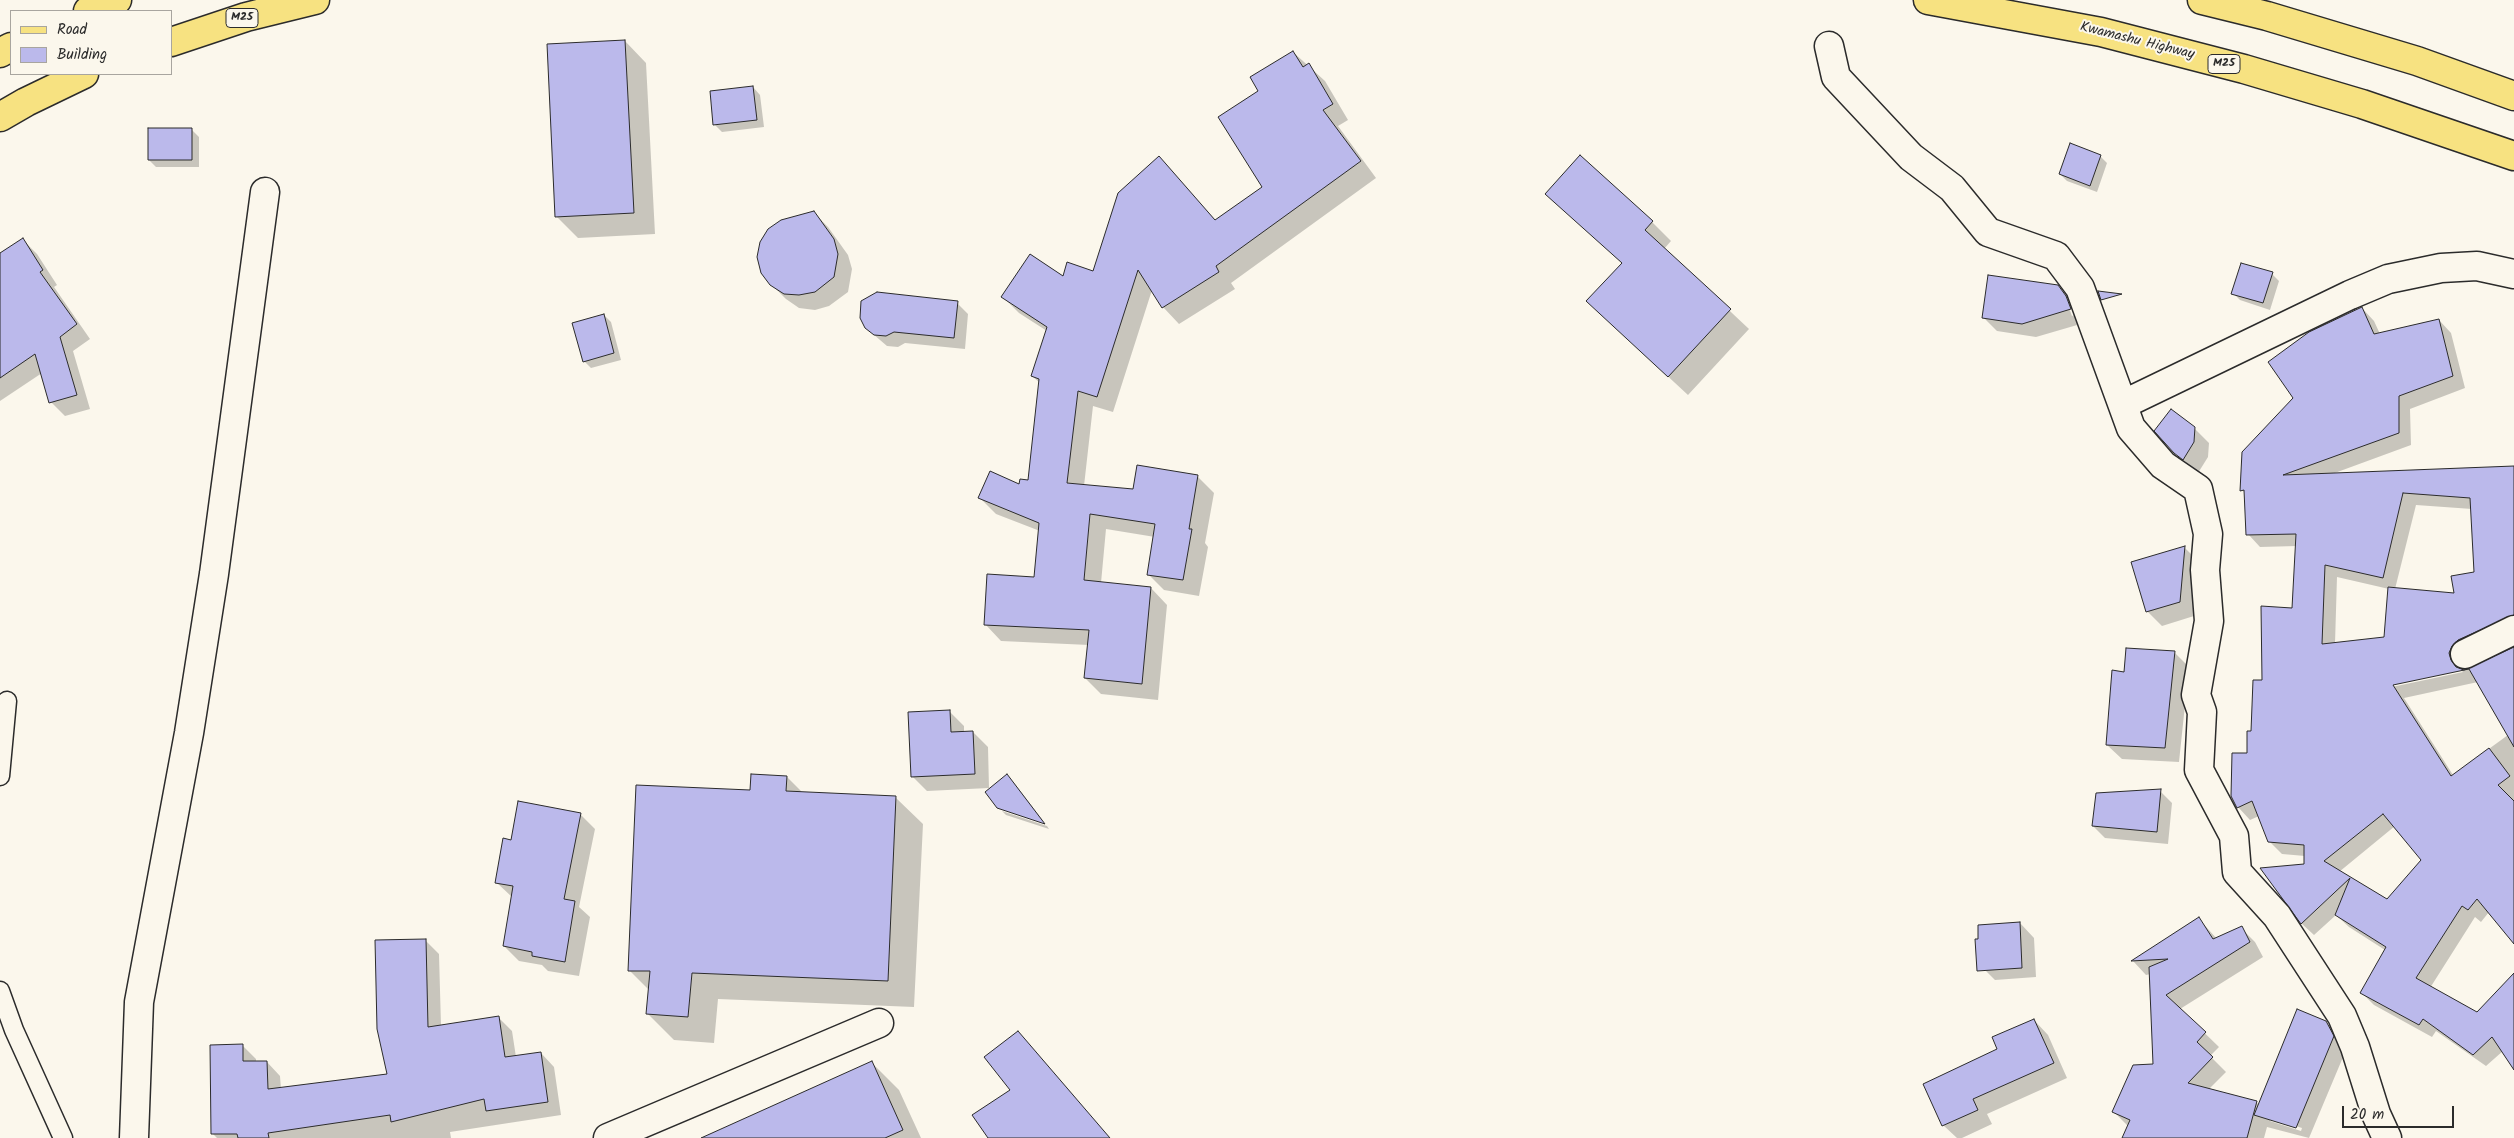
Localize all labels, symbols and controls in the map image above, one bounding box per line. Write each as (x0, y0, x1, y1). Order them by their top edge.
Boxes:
road number: M25 (226, 8, 258, 28)
legend (10, 10, 172, 75)
text: Road (57, 18, 87, 42)
street label: Kwamashu Highway (2078, 20, 2196, 64)
text: Building (57, 43, 107, 67)
road number: M25 (2208, 54, 2240, 74)
scale bar (2344, 1096, 2456, 1128)
text: 20 m (2350, 1103, 2384, 1127)

